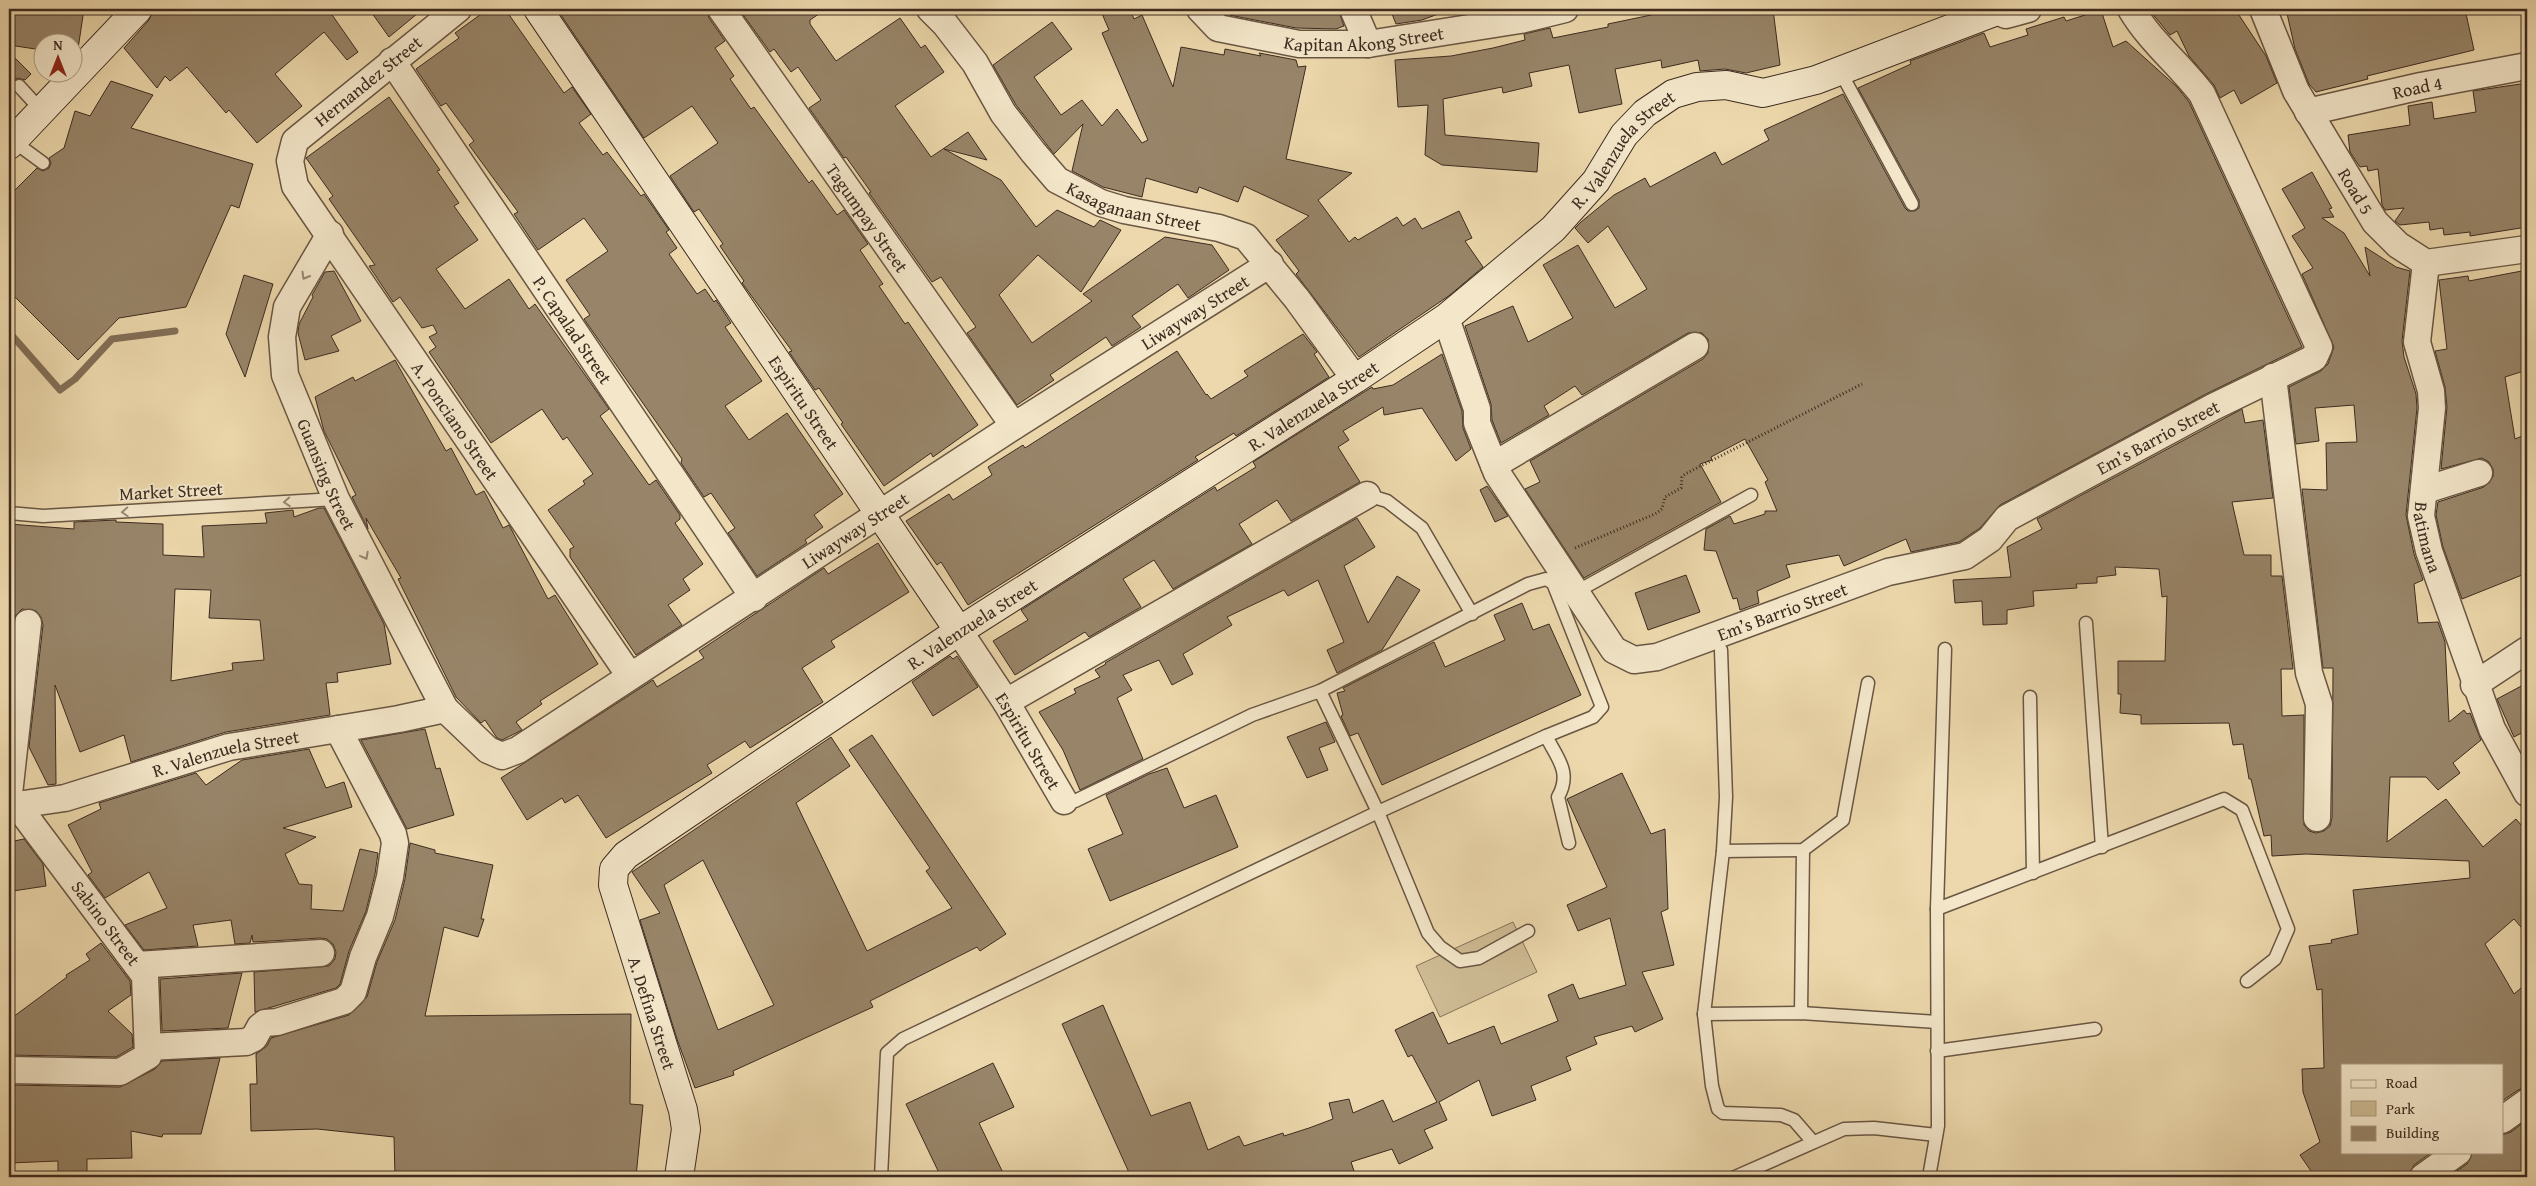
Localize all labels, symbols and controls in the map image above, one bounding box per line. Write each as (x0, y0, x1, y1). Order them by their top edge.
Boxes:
street label: Kapitan Akong Street (1282, 19, 1446, 58)
street label: Hernandez Street (308, 29, 428, 133)
north arrow (32, 32, 82, 82)
text: N (53, 35, 63, 55)
street label: Road 4 (2390, 69, 2444, 106)
street label: R. Valenzuela Street (1564, 83, 1681, 215)
street label: Tagumpay Street (820, 157, 916, 278)
street label: Road 5 (2332, 162, 2381, 219)
street label: Kasaganaan Street (1062, 174, 1204, 238)
street label: Liwayway Street (1135, 267, 1255, 356)
one-way arrow (302, 270, 312, 279)
street label: P. Capalad Street (527, 270, 620, 390)
street label: Espiritu Street (762, 350, 846, 456)
street label: R. Valenzuela Street (1242, 353, 1385, 457)
street label: A. Ponciano Street (405, 356, 506, 486)
street label: Em’s Barrio Street (2091, 392, 2224, 481)
street label: Guansing Street (291, 414, 364, 536)
street label: Market Street (118, 475, 224, 507)
street label: Liwayway Street (796, 485, 914, 575)
one-way arrow (283, 497, 291, 508)
street label: Batimana (2407, 501, 2449, 577)
one-way arrow (121, 506, 129, 517)
one-way arrow (359, 550, 369, 559)
street label: R. Valenzuela Street (901, 571, 1043, 676)
street label: Em’s Barrio Street (1713, 574, 1851, 647)
street label: Espiritu Street (989, 686, 1068, 795)
street label: R. Valenzuela Street (149, 722, 302, 784)
street label: Sabino Street (65, 875, 147, 972)
street label: A. Defina Street (621, 953, 683, 1074)
legend (2341, 1064, 2504, 1154)
text: Road (2386, 1072, 2417, 1093)
text: Park (2386, 1098, 2415, 1119)
text: Building (2386, 1122, 2440, 1143)

